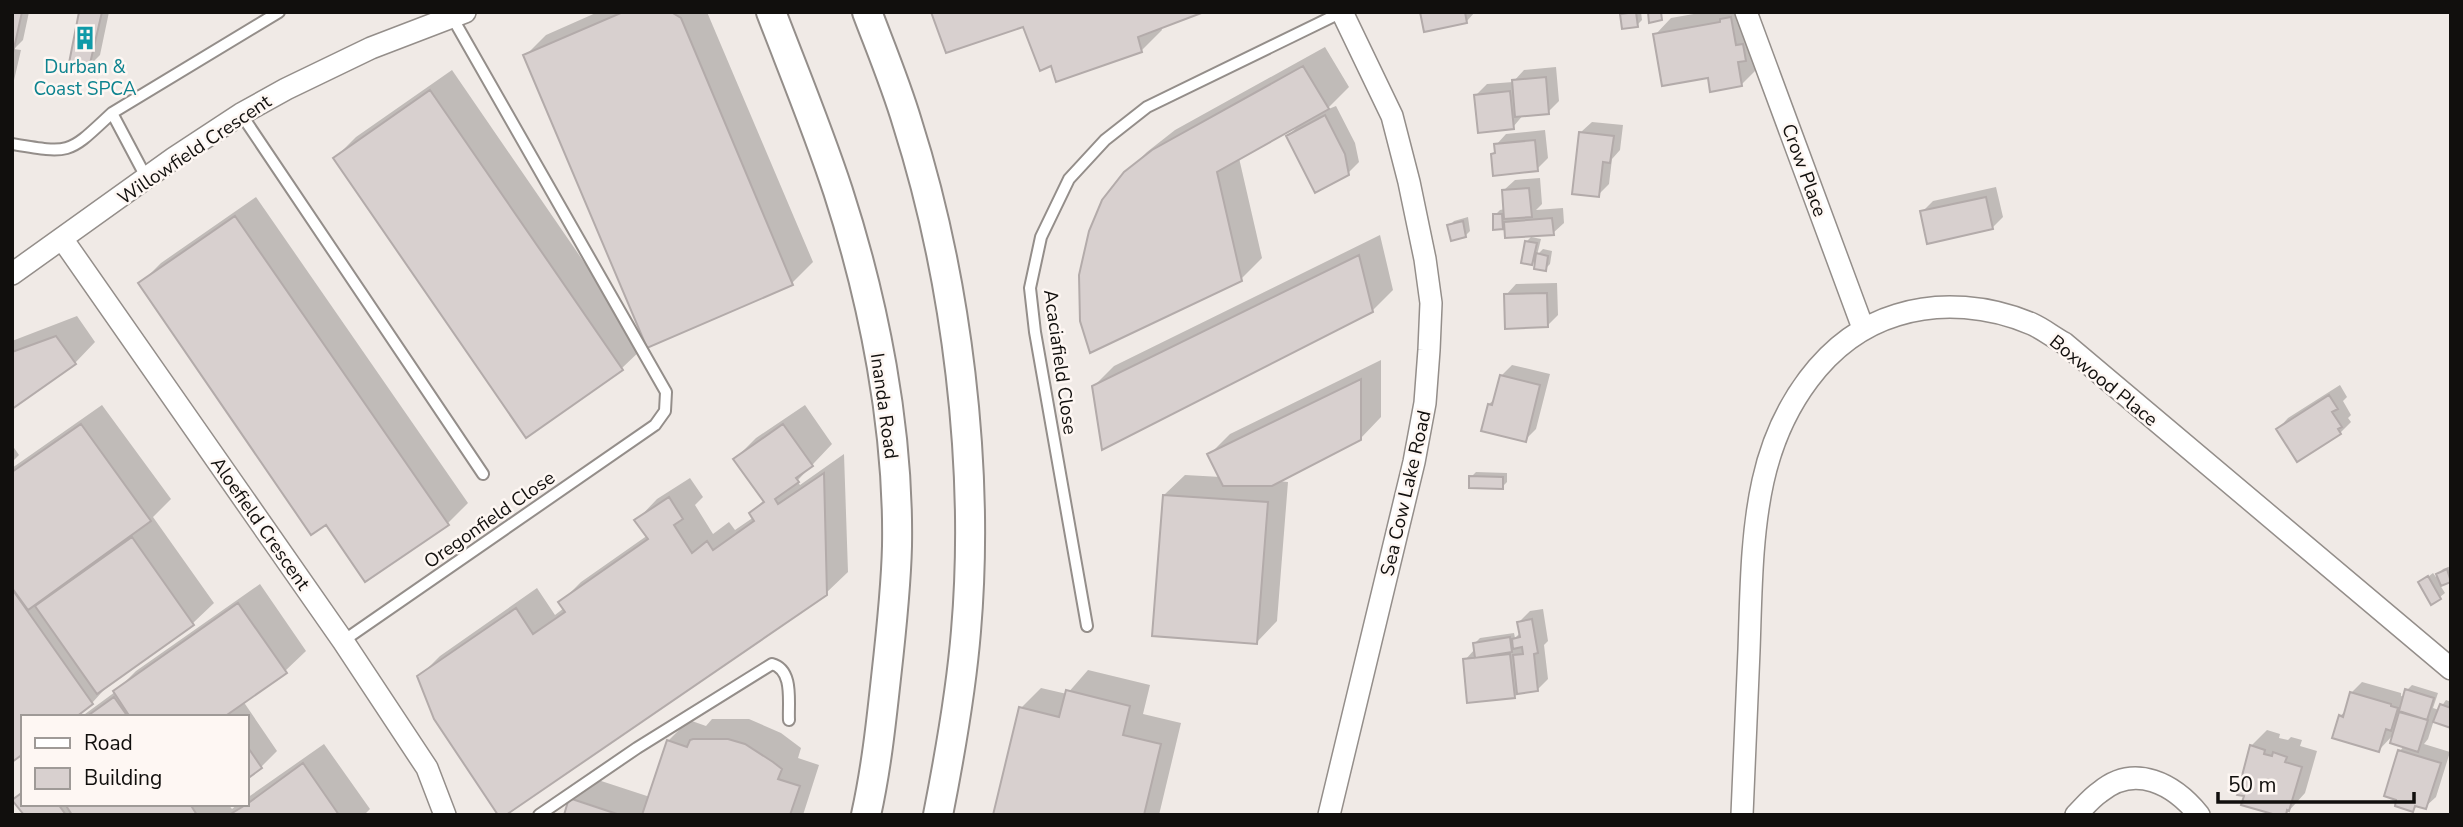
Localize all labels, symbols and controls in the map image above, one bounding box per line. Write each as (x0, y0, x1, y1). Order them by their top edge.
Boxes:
building icon: Durban & Coast SPCA (71, 24, 99, 52)
place label: Durban & Coast SPCA (33, 54, 137, 102)
street label: Willowfield Crescent (113, 89, 277, 211)
street label: Crow Place (1775, 120, 1833, 220)
street label: Acaciafield Close (1037, 288, 1083, 436)
street label: Boxwood Place (2044, 329, 2163, 433)
street label: Inanda Road (864, 351, 904, 461)
street label: Sea Cow Lake Road (1374, 408, 1438, 578)
street label: Aloefield Crescent (204, 452, 316, 596)
street label: Oregonfield Close (419, 465, 560, 575)
legend (21, 715, 248, 806)
text: Road (84, 729, 133, 757)
scale bar (2218, 760, 2414, 804)
text: Building (84, 764, 162, 792)
text: 50 m (2228, 771, 2277, 799)

